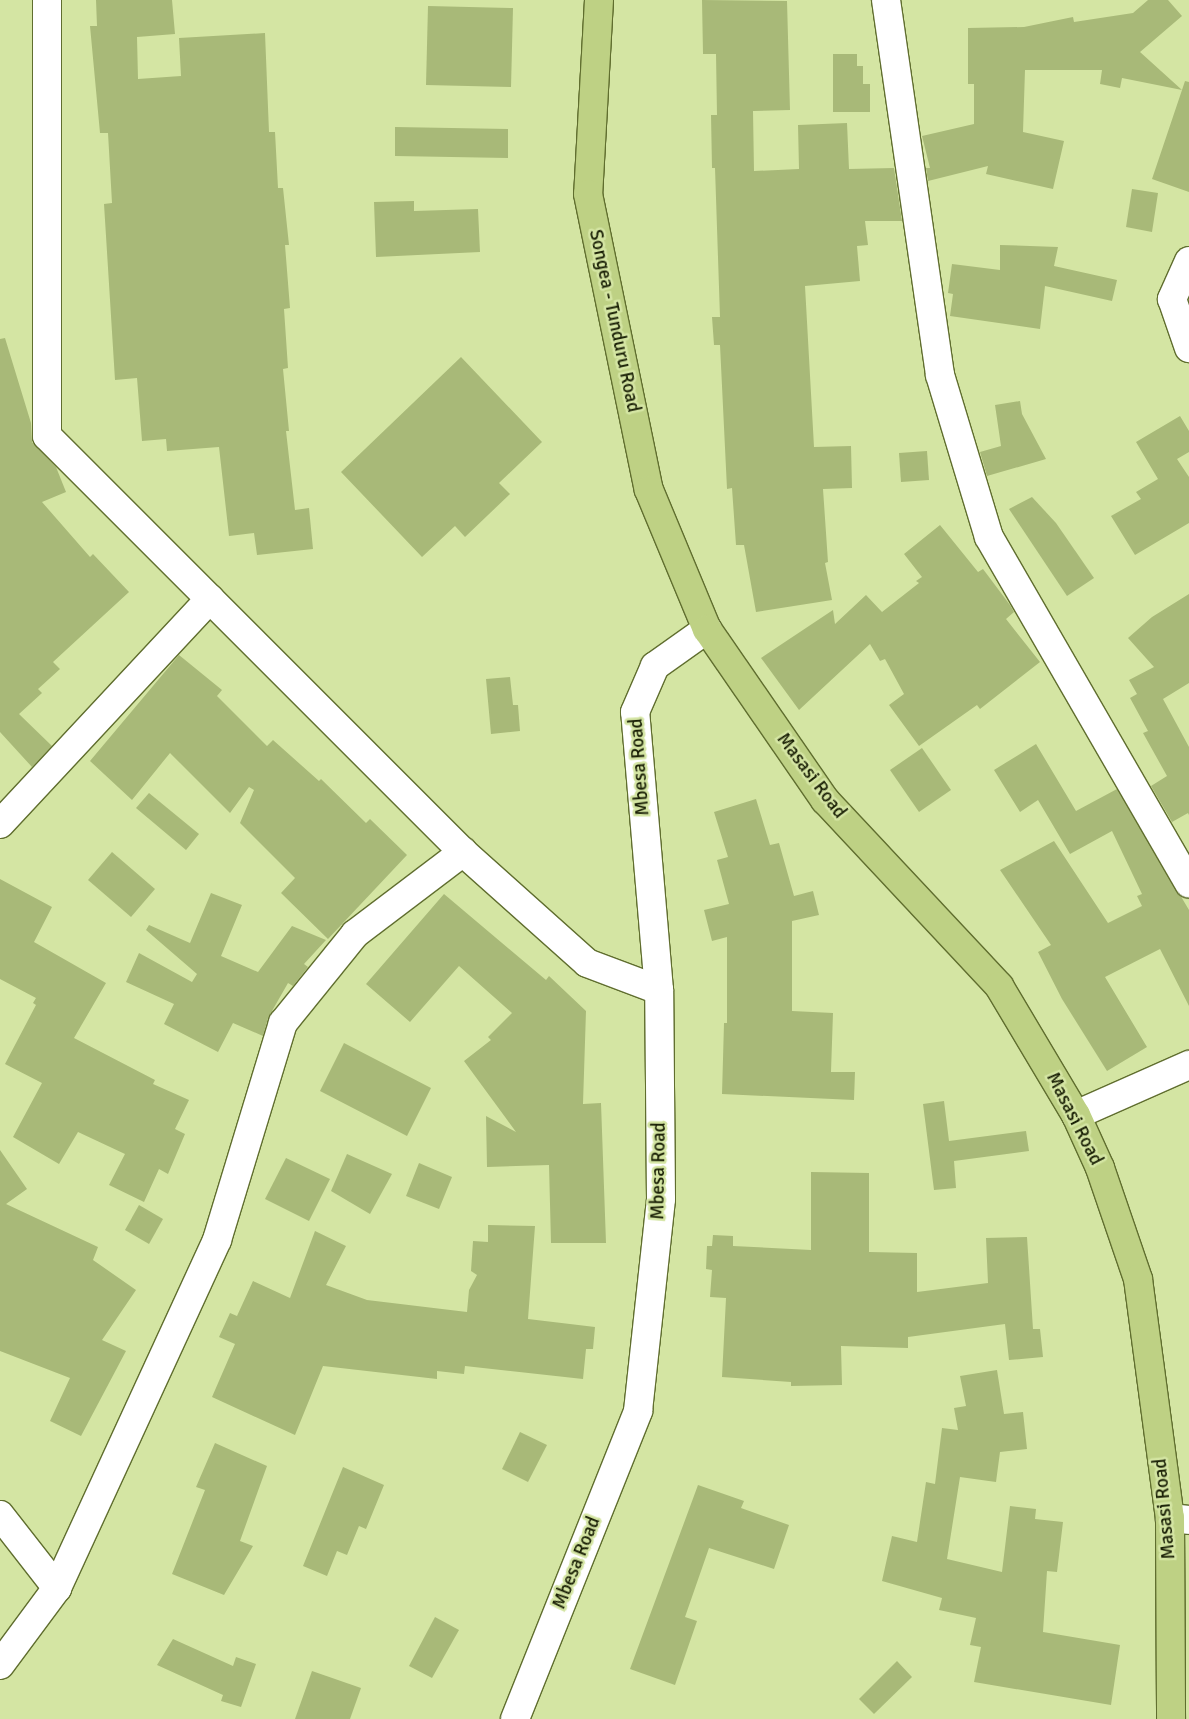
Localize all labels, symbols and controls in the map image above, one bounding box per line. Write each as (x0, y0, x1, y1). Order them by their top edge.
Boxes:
street label: Songea - Tunduru Road (583, 228, 645, 414)
street label: Mbesa Road (625, 717, 655, 817)
street label: Masasi Road (771, 729, 851, 823)
street label: Masasi Road (1041, 1069, 1107, 1169)
street label: Mbesa Road (647, 1122, 671, 1220)
street label: Masasi Road (1149, 1458, 1181, 1560)
street label: Mbesa Road (548, 1513, 606, 1613)

